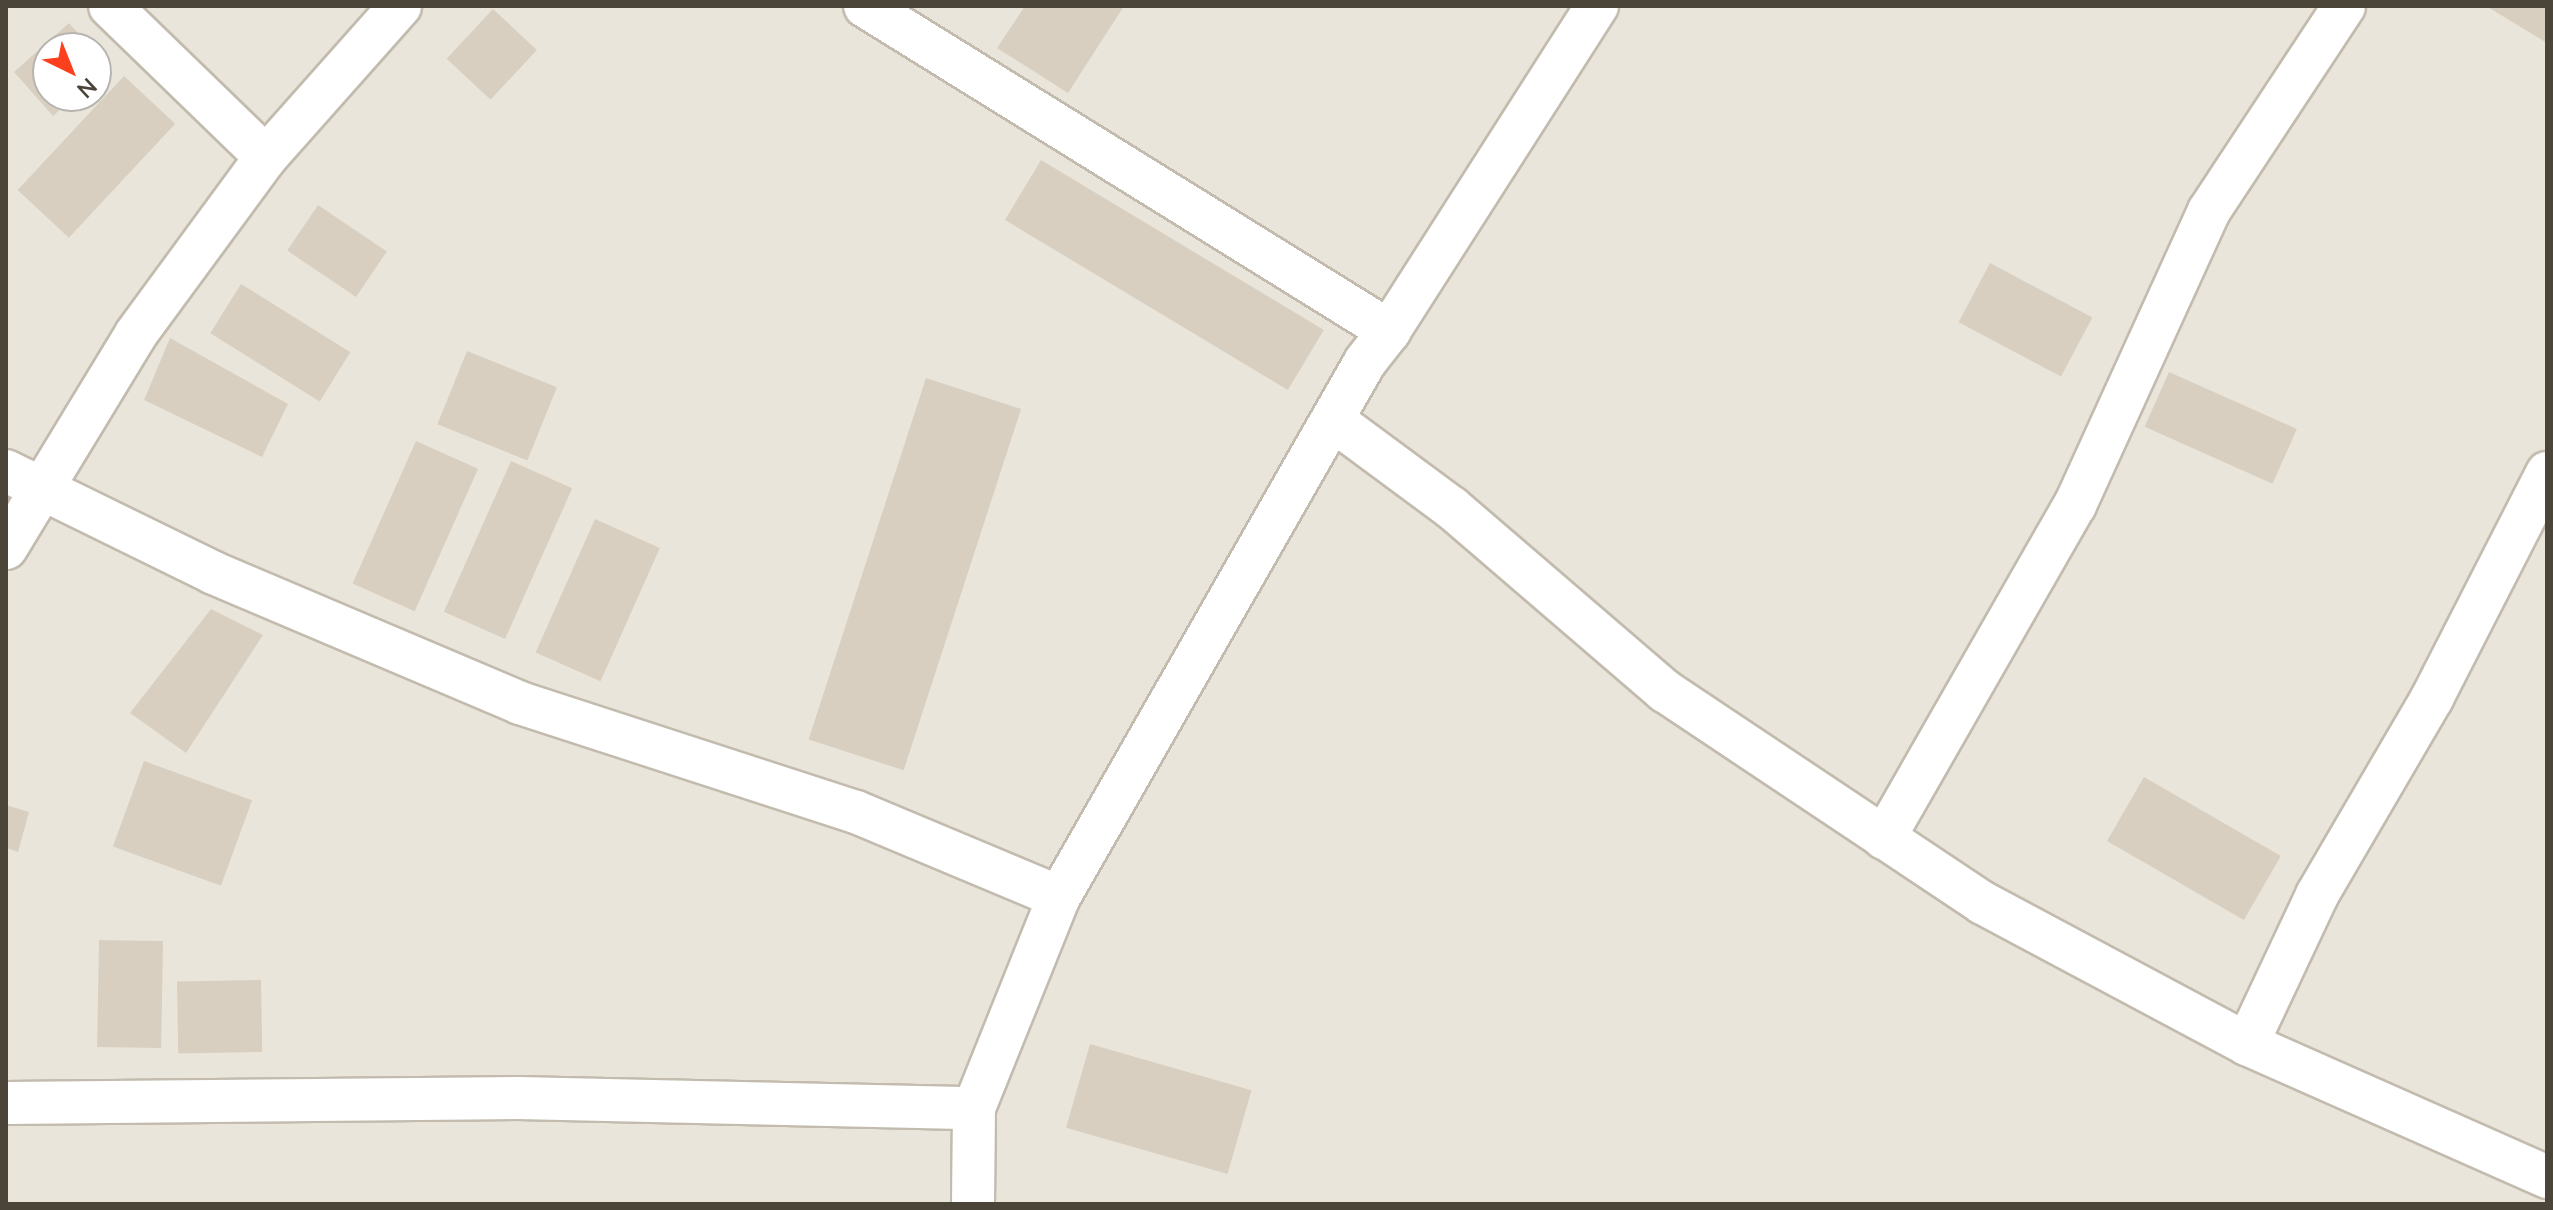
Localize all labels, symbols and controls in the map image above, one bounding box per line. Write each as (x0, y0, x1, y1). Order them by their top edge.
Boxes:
north arrow (32, 32, 112, 112)
text: N (72, 73, 103, 104)

